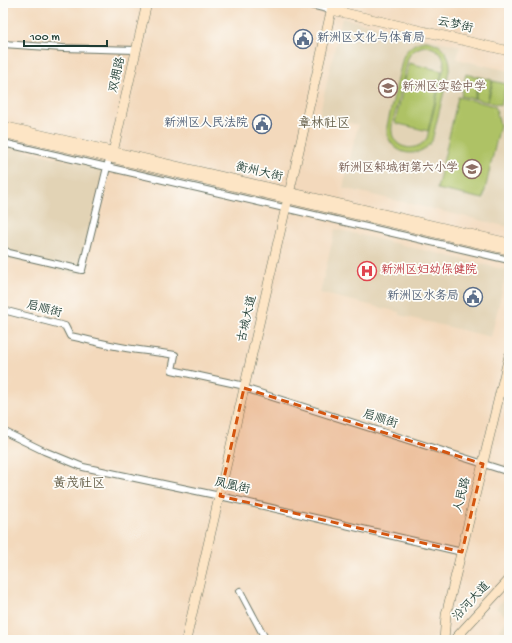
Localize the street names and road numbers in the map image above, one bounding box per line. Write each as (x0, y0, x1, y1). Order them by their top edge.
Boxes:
street label: 云梦街 (436, 14, 474, 37)
street label: 双拥路 (106, 56, 129, 94)
street label: 衡州大街 (234, 160, 284, 185)
street label: 古城大道 (235, 294, 260, 344)
street label: 启顺街 (25, 298, 63, 321)
street label: 启顺街 (361, 407, 400, 432)
street label: 凤凰街 (213, 475, 251, 498)
street label: 人民路 (451, 476, 474, 514)
street label: 沿河大道 (450, 579, 493, 624)

